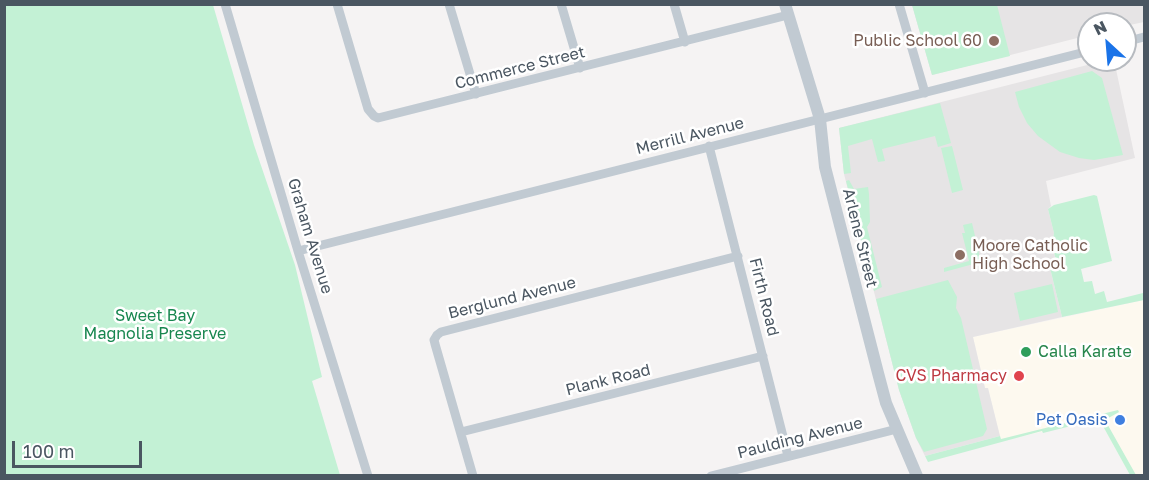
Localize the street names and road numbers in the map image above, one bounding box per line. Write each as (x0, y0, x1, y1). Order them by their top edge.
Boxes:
street label: Commerce Street (453, 43, 587, 93)
street label: Merrill Avenue (634, 113, 746, 159)
street label: Graham Avenue (283, 176, 337, 296)
street label: Arlene Street (838, 186, 882, 290)
street label: Firth Road (745, 256, 783, 338)
street label: Berglund Avenue (446, 273, 578, 323)
street label: Plank Road (564, 360, 652, 400)
street label: Paulding Avenue (735, 413, 865, 463)

